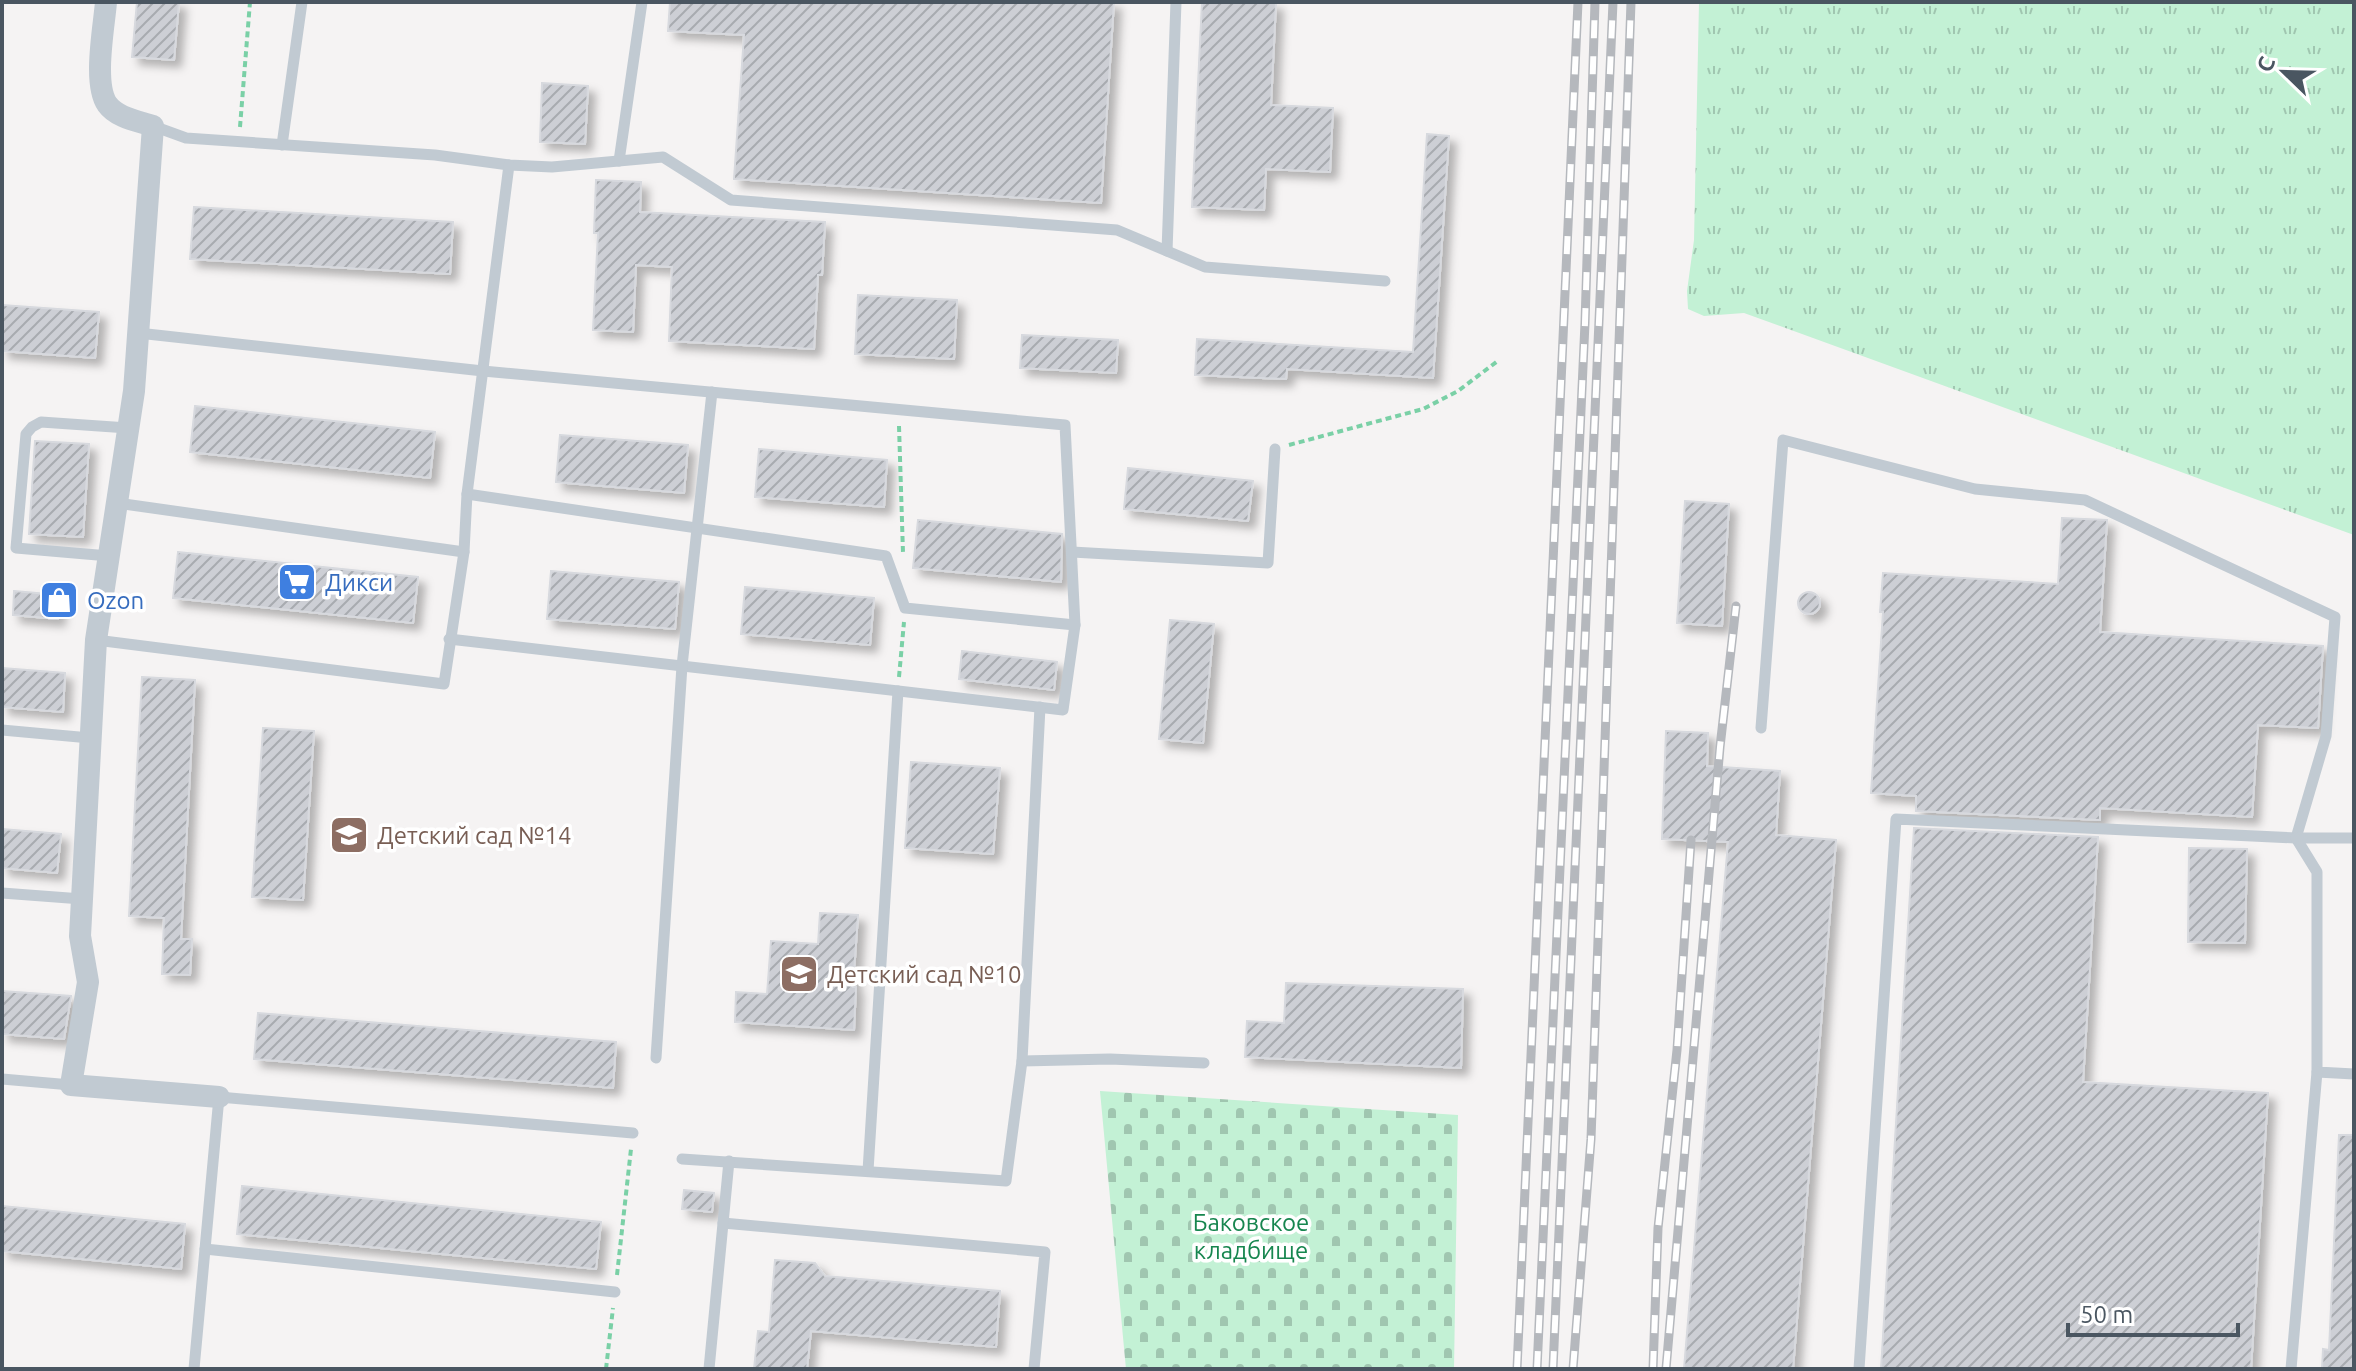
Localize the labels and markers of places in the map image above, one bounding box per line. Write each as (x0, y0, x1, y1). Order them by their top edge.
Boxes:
supermarket icon: Дикси (276, 561, 318, 603)
place label: Дикси (325, 569, 393, 596)
shop icon: Ozon (38, 579, 80, 621)
place label: Ozon (87, 587, 144, 614)
school or university icon: Детский сад №14 (328, 814, 370, 856)
place label: Детский сад №14 (377, 822, 572, 849)
school or university icon: Детский сад №10 (778, 953, 820, 995)
place label: Детский сад №10 (827, 961, 1022, 988)

